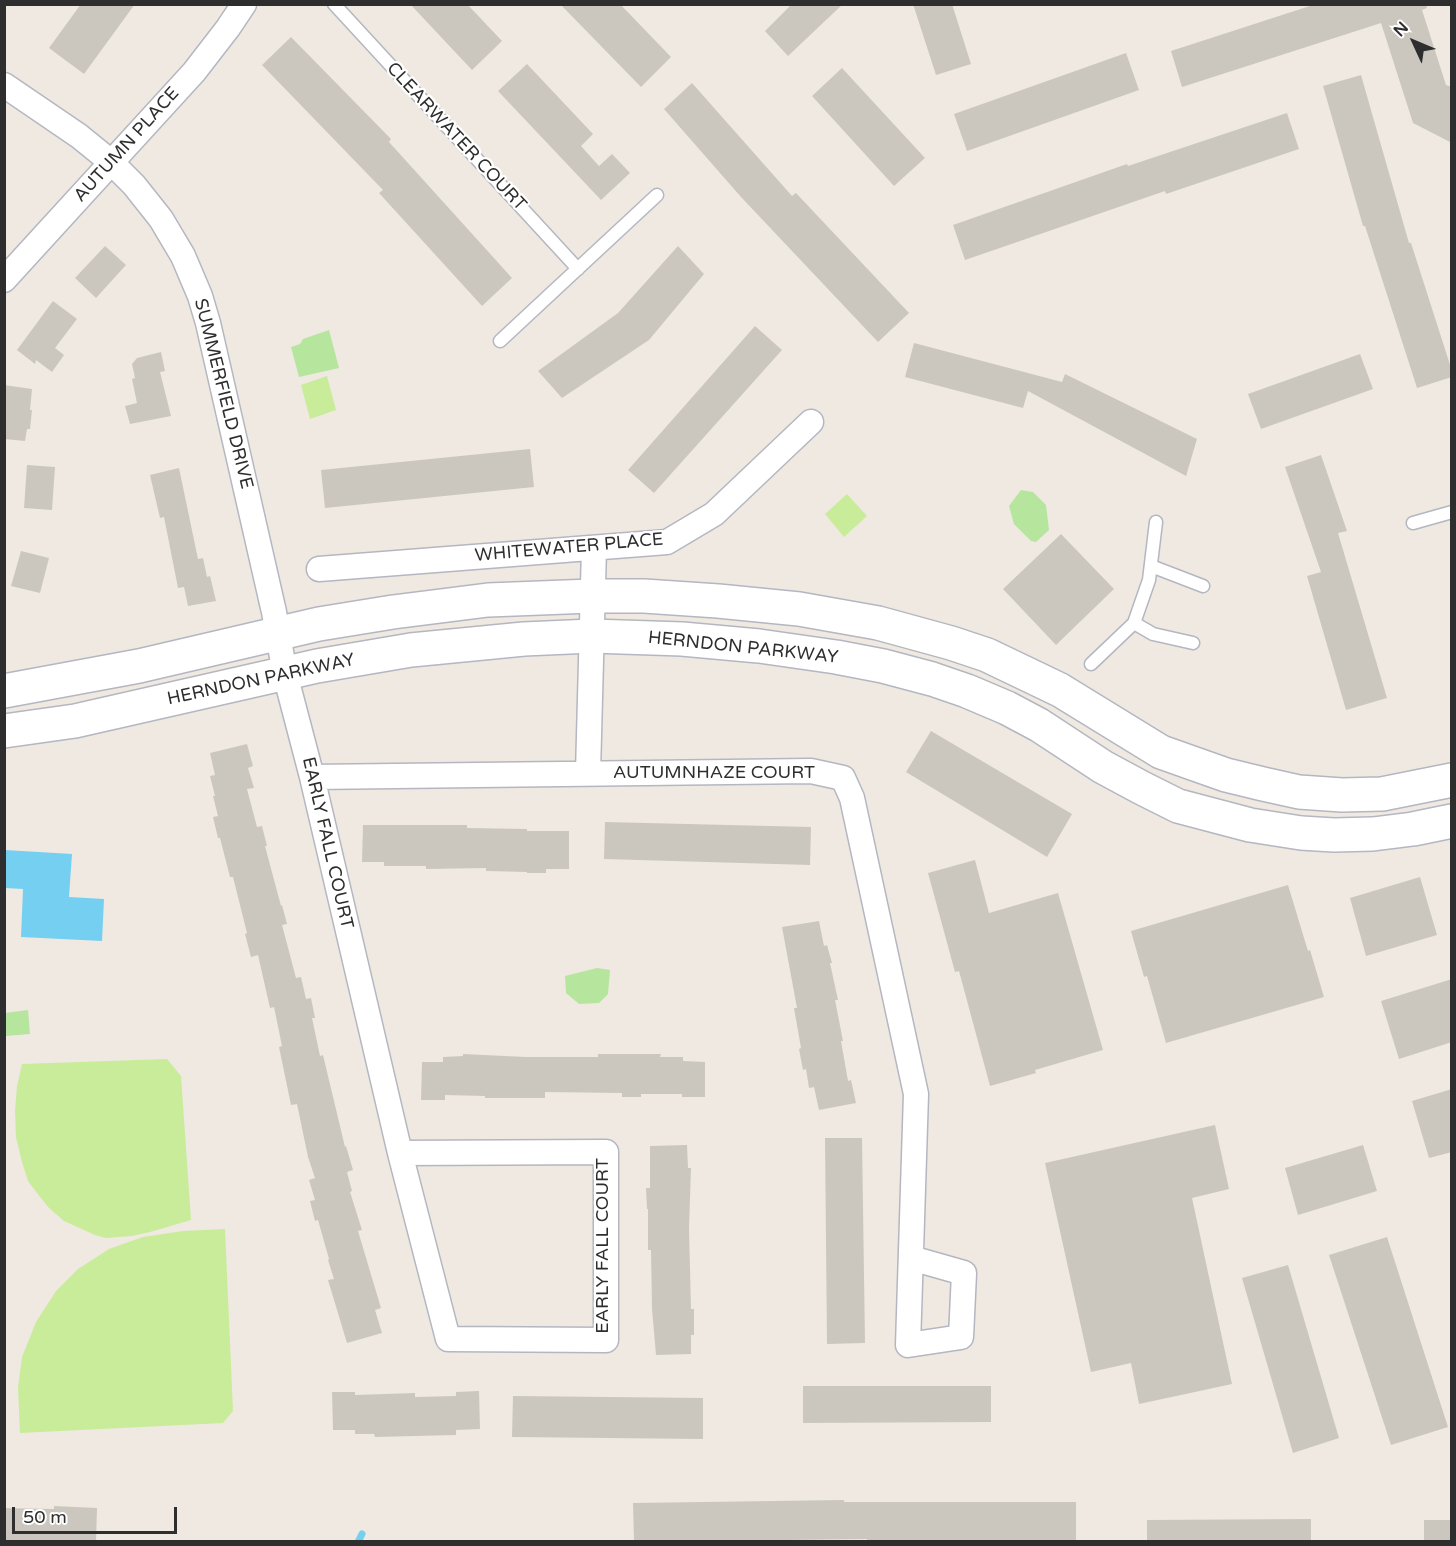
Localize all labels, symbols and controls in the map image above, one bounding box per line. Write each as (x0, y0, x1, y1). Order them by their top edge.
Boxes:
north arrow (1384, 12, 1444, 72)
text: N (1389, 18, 1413, 41)
street label: CLEARWATER COURT (382, 58, 530, 216)
street label: AUTUMN PLACE (70, 83, 184, 207)
street label: SUMMERFIELD DRIVE (189, 297, 257, 491)
street label: WHITEWATER PLACE (474, 529, 664, 567)
street label: HERNDON PARKWAY (647, 627, 839, 669)
street label: HERNDON PARKWAY (165, 650, 357, 710)
street label: EARLY FALL COURT (297, 755, 357, 931)
street label: AUTUMNHAZE COURT (613, 762, 815, 784)
street label: EARLY FALL COURT (592, 1158, 614, 1334)
scale bar (15, 1495, 180, 1533)
text: 50 m (23, 1506, 67, 1528)

